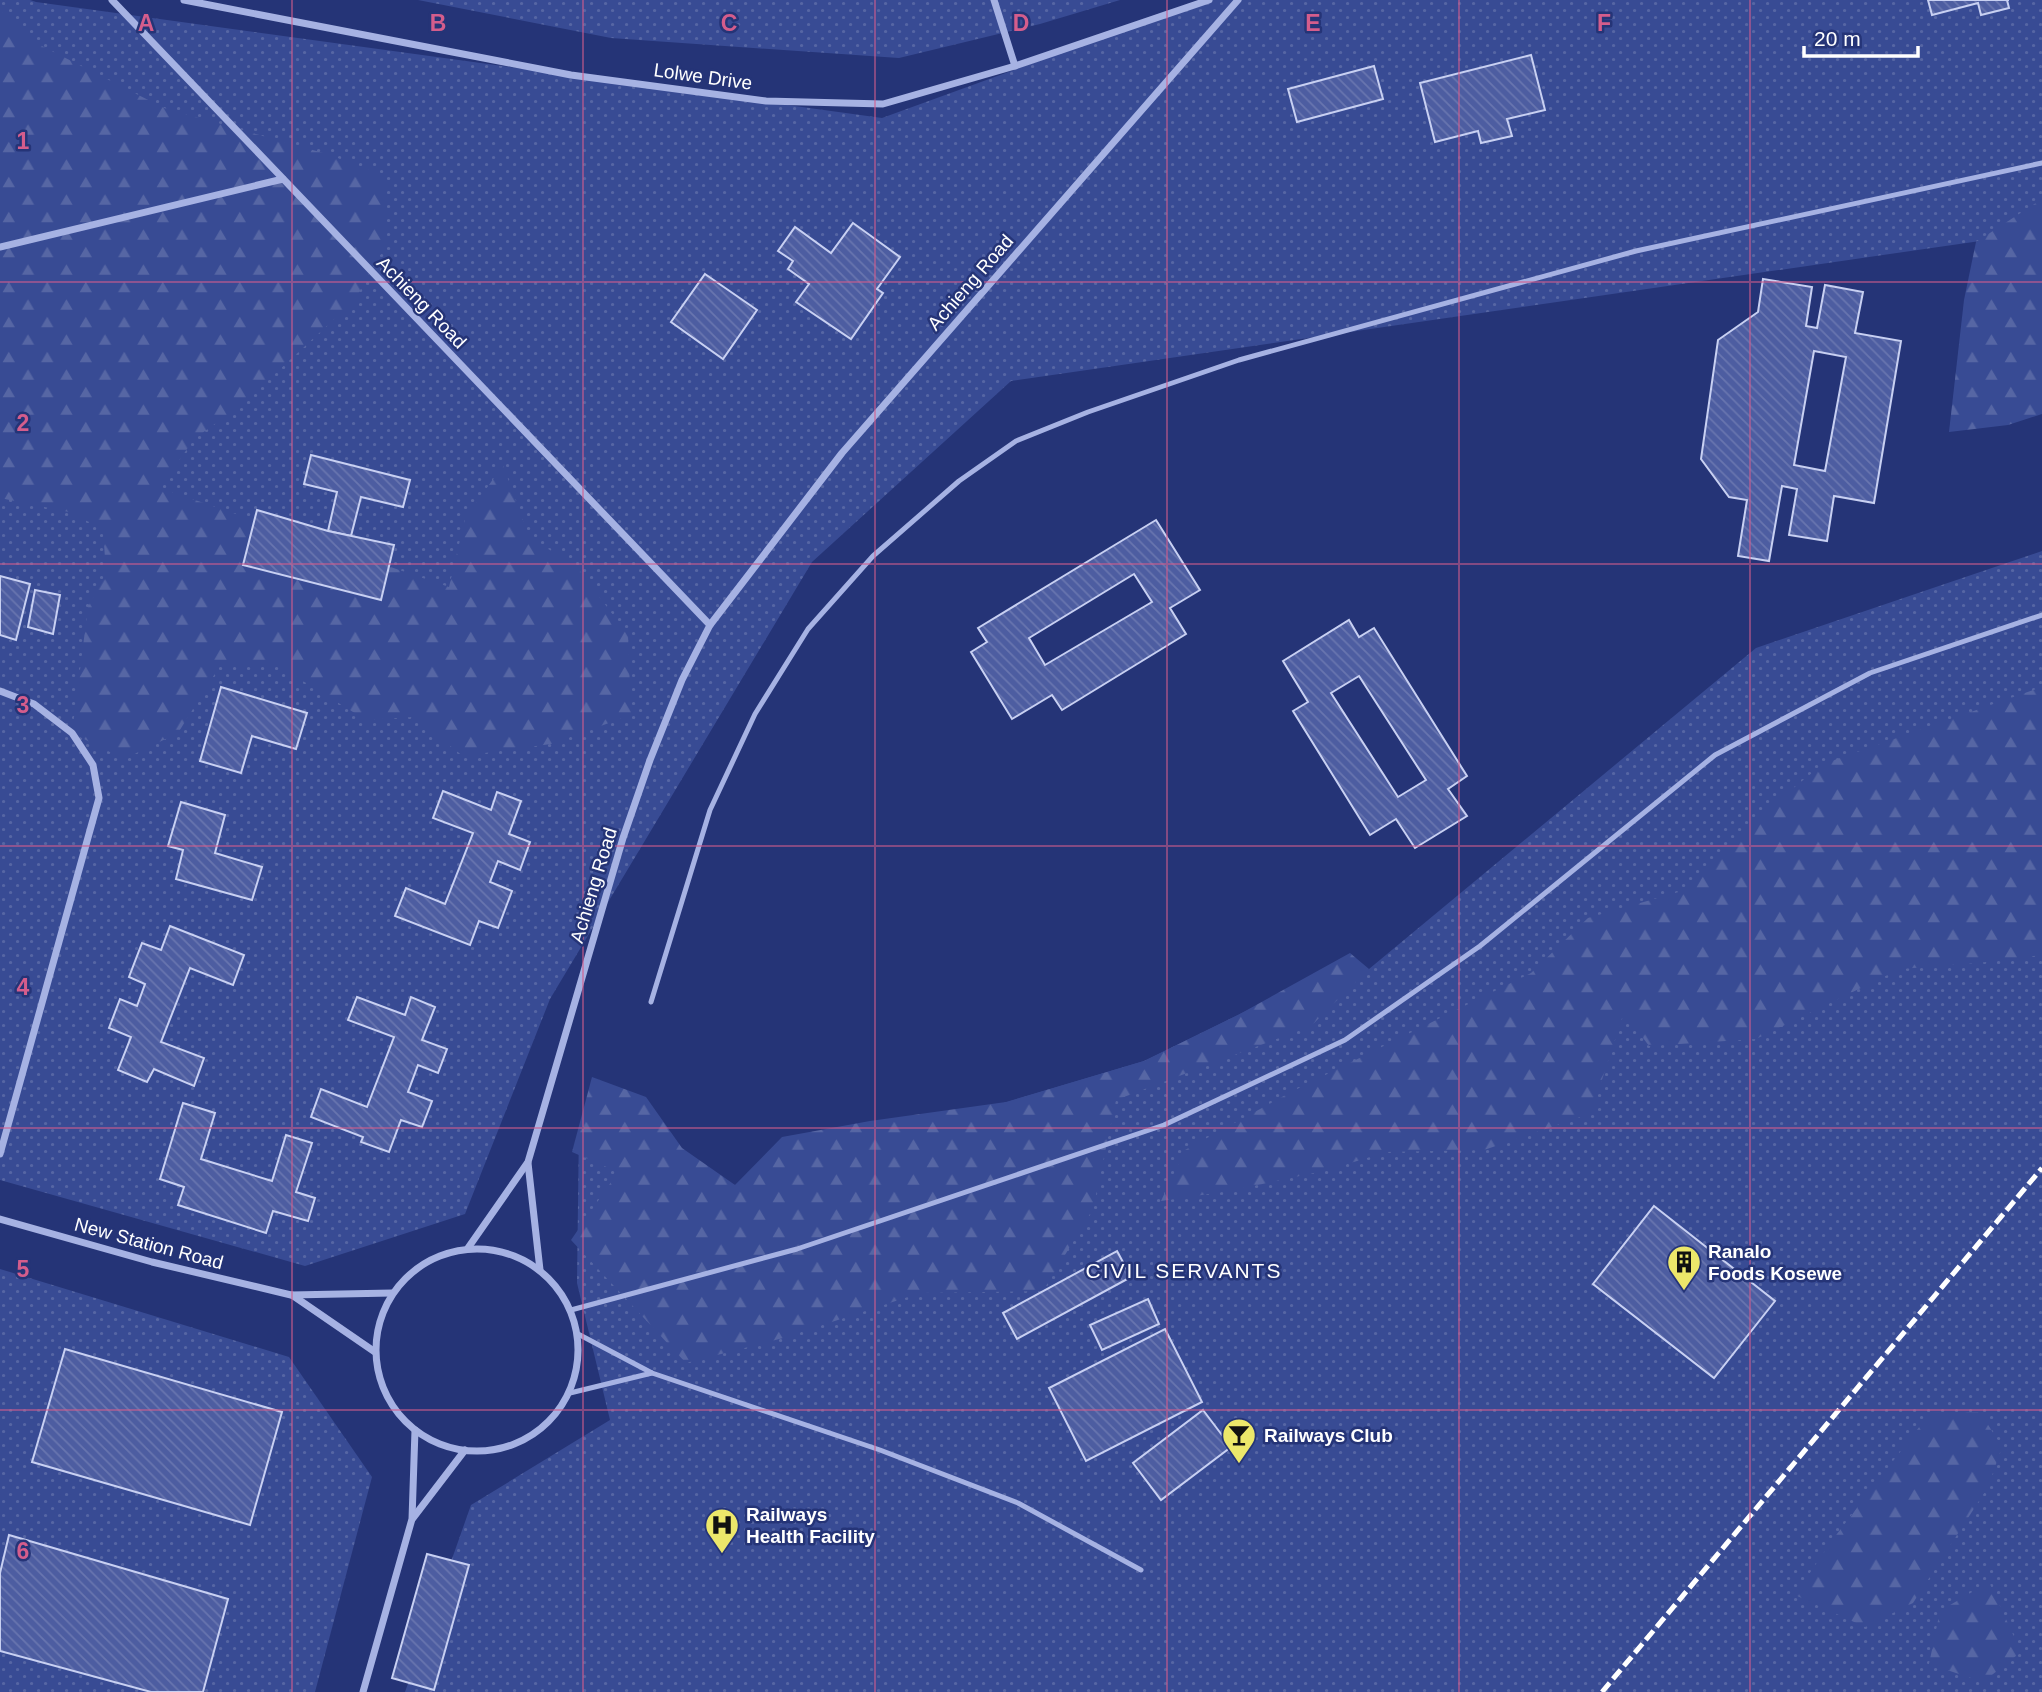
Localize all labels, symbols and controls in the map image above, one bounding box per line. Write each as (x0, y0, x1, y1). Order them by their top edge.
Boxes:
text: A (138, 10, 154, 36)
text: B (430, 10, 446, 36)
text: C (721, 10, 737, 36)
text: D (1013, 10, 1029, 36)
text: E (1305, 10, 1321, 36)
text: F (1597, 10, 1611, 36)
scale bar (1804, 14, 1918, 58)
text: 20 m (1814, 27, 1861, 50)
street label: Lolwe Drive (652, 59, 754, 94)
text: 1 (17, 128, 30, 154)
street label: Achieng Road (923, 230, 1017, 334)
street label: Achieng Road (373, 252, 471, 353)
text: 2 (17, 410, 29, 436)
text: 3 (17, 692, 29, 718)
street label: Achieng Road (566, 825, 621, 945)
text: 4 (17, 974, 30, 1000)
street label: New Station Road (72, 1214, 226, 1273)
place label: Ranalo Foods Kosewe (1708, 1241, 1842, 1284)
building icon: Ranalo Foods Kosewe (1665, 1243, 1703, 1292)
text: 5 (17, 1256, 30, 1282)
district label: CIVIL SERVANTS (1086, 1259, 1282, 1282)
bar icon: Railways Club (1220, 1416, 1258, 1465)
place label: Railways Club (1264, 1425, 1393, 1446)
place label: Railways Health Facility (746, 1504, 875, 1547)
hospital icon: Railways Health Facility (703, 1506, 741, 1555)
text: 6 (17, 1538, 29, 1564)

